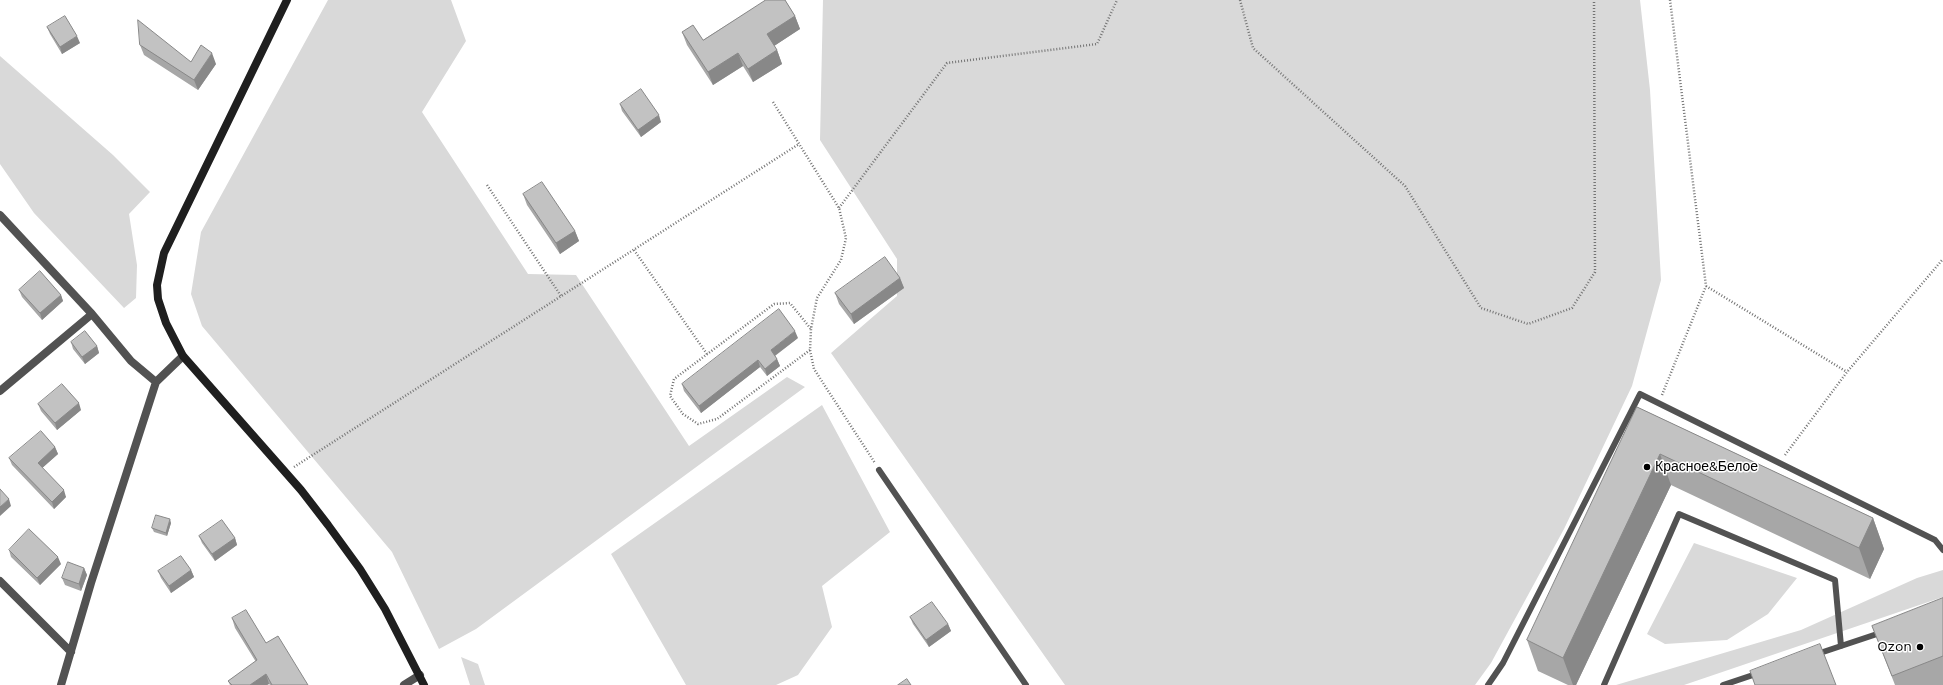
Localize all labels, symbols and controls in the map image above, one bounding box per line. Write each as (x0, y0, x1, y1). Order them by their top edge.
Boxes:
place label: Красное&Белое (1655, 459, 1758, 475)
marker: Красное&Белое (1642, 462, 1652, 472)
place label: Ozon (1877, 639, 1912, 655)
marker: Ozon (1915, 642, 1925, 652)

